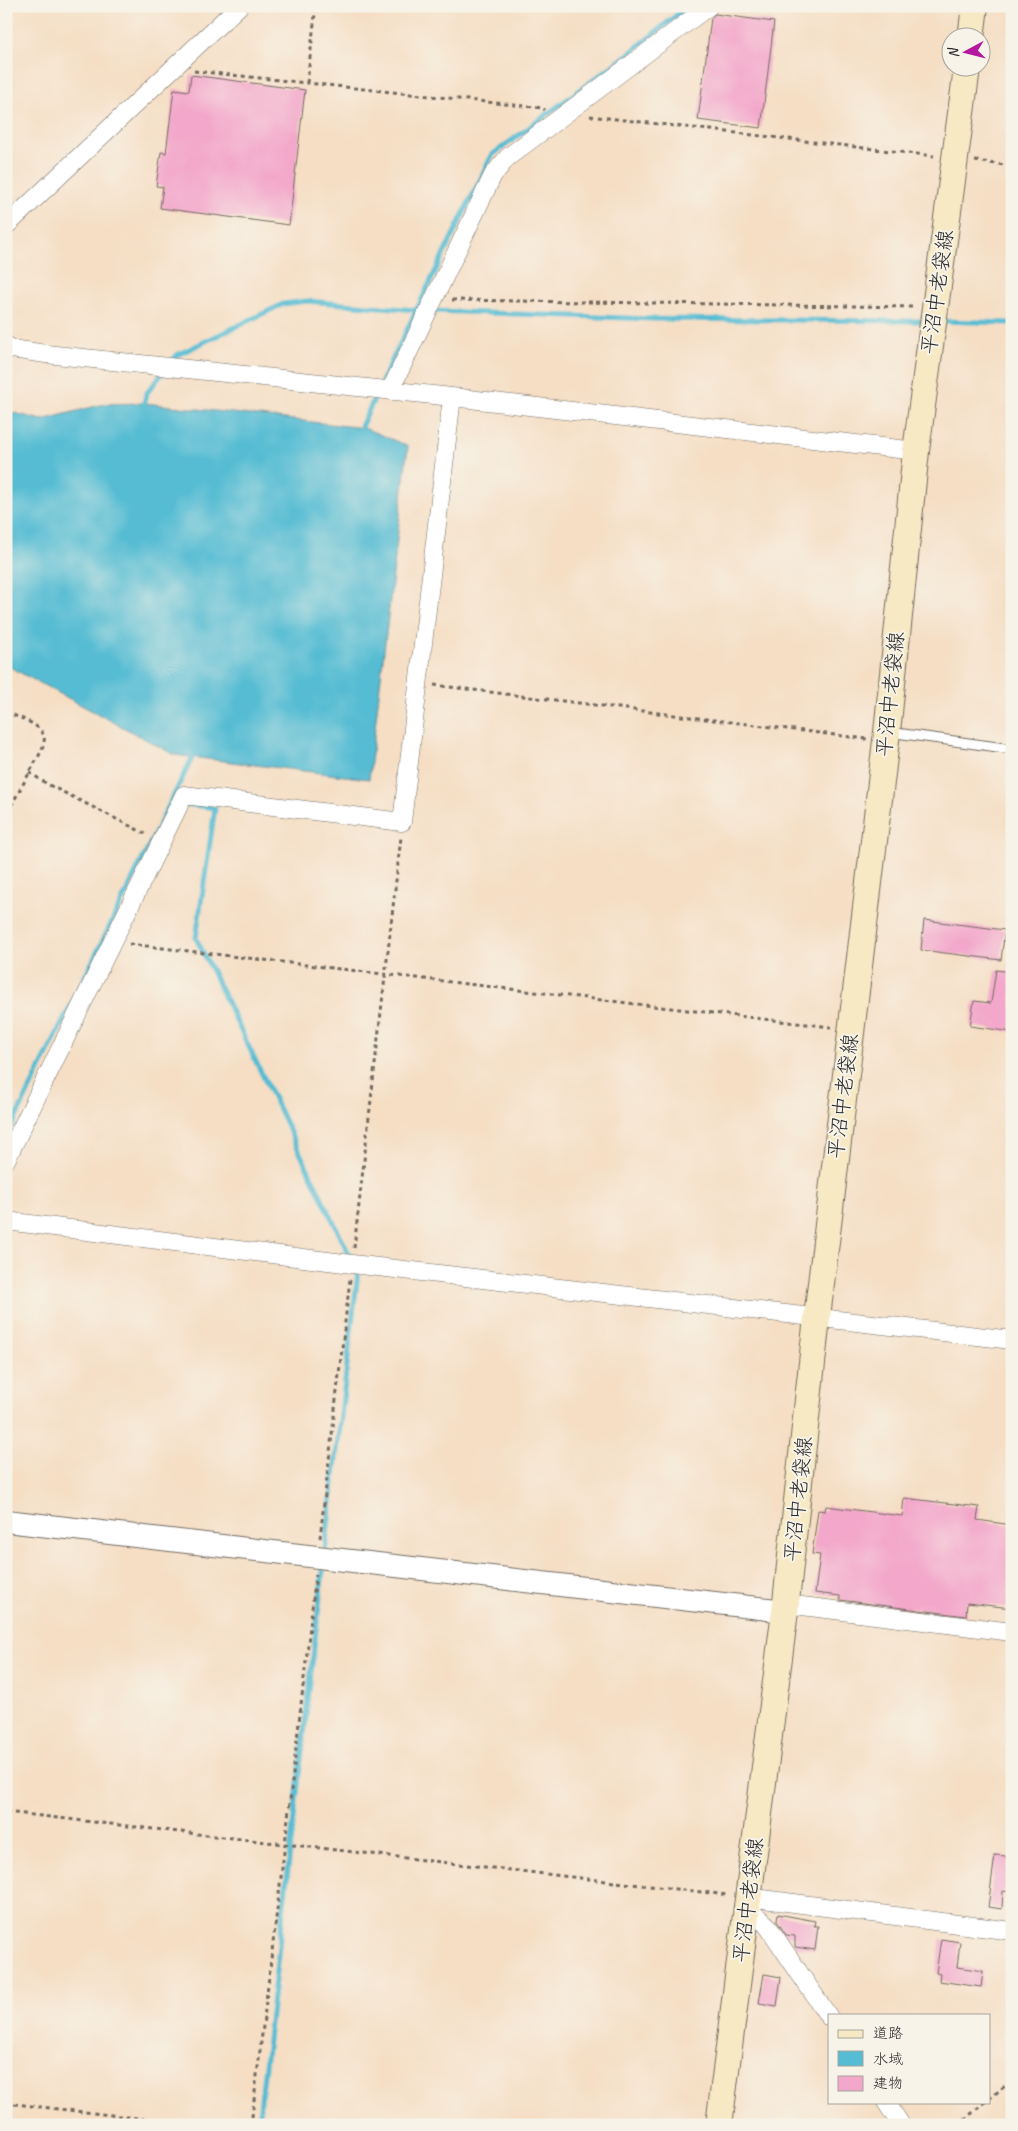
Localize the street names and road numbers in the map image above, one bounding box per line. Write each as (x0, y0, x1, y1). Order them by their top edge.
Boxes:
street label: 平沼中老袋線 (915, 228, 959, 356)
street label: 平沼中老袋線 (870, 630, 910, 758)
street label: 平沼中老袋線 (822, 1032, 864, 1160)
street label: 平沼中老袋線 (778, 1435, 818, 1563)
street label: 平沼中老袋線 (727, 1836, 769, 1964)

